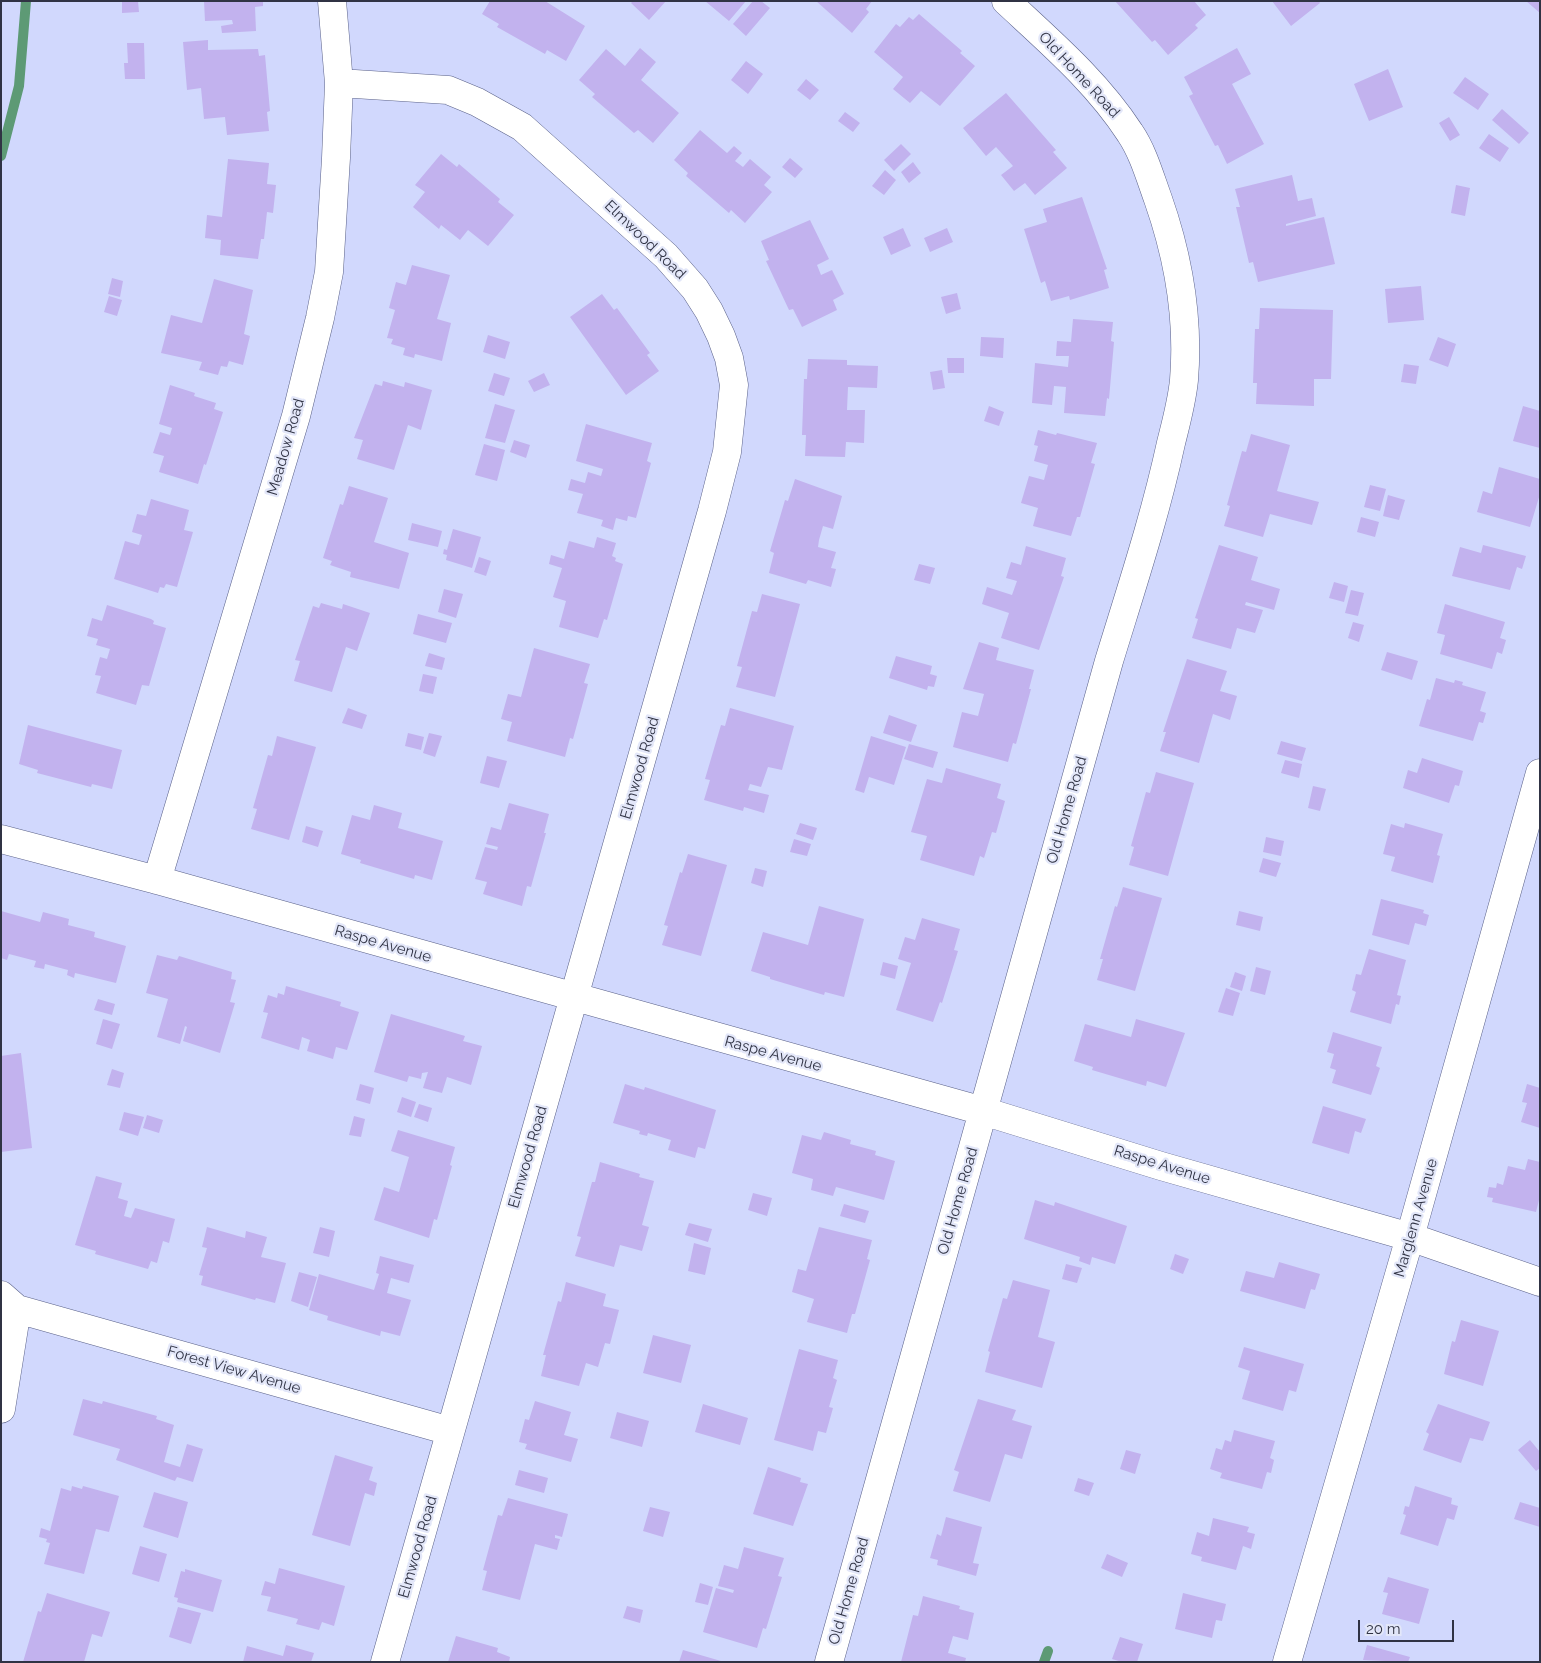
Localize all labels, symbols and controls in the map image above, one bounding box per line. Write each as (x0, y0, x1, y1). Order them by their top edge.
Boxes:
street label: Old Home Road (1035, 28, 1123, 122)
street label: Elmwood Road (601, 197, 689, 283)
street label: Meadow Road (264, 396, 308, 498)
street label: Elmwood Road (617, 715, 663, 821)
street label: Old Home Road (1043, 754, 1091, 866)
street label: Raspe Avenue (333, 922, 433, 966)
street label: Raspe Avenue (723, 1032, 823, 1076)
street label: Elmwood Road (505, 1104, 551, 1210)
street label: Raspe Avenue (1112, 1142, 1212, 1188)
street label: Old Home Road (934, 1145, 982, 1257)
street label: Marglenn Avenue (1390, 1157, 1442, 1279)
street label: Forest View Avenue (165, 1342, 303, 1398)
street label: Elmwood Road (395, 1494, 441, 1600)
street label: Old Home Road (825, 1535, 873, 1647)
scale bar (1361, 1610, 1457, 1642)
text: 20 m (1366, 1620, 1401, 1638)

